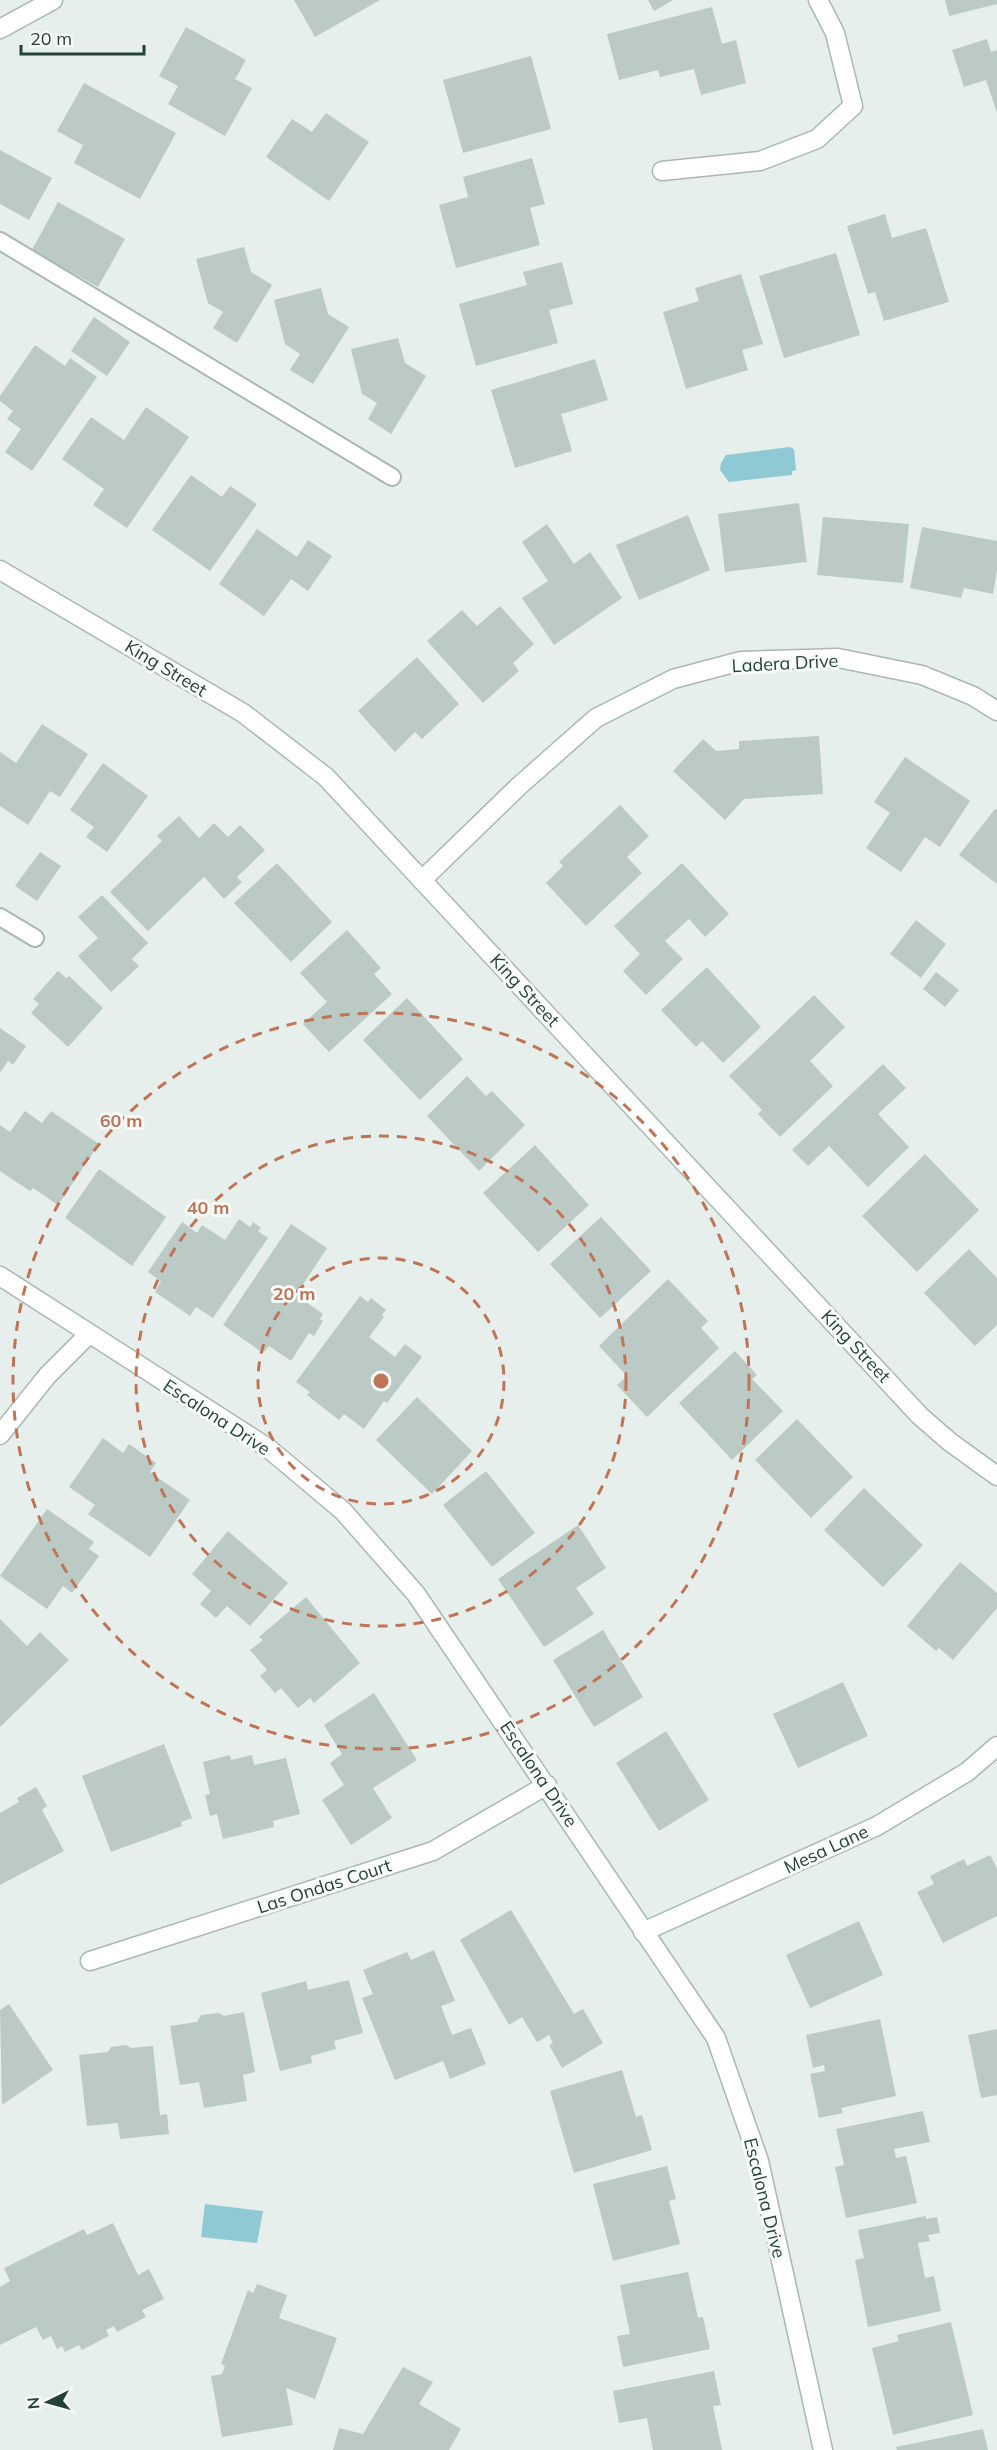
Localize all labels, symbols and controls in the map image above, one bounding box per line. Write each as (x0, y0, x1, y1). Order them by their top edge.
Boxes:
scale bar (21, 18, 144, 56)
text: 20 m (30, 27, 72, 50)
street label: King Street (121, 635, 211, 701)
street label: Ladera Drive (731, 649, 839, 677)
street label: King Street (485, 949, 565, 1031)
text: 60 m (100, 1109, 142, 1132)
text: 40 m (187, 1196, 229, 1219)
text: 20 m (273, 1282, 315, 1305)
street label: King Street (816, 1305, 896, 1387)
centre of rings (371, 1371, 391, 1391)
street label: Escalona Drive (159, 1374, 275, 1460)
street label: Escalona Drive (495, 1717, 583, 1831)
street label: Mesa Lane (780, 1819, 872, 1879)
street label: Las Ondas Court (254, 1853, 394, 1919)
street label: Escalona Drive (739, 2135, 791, 2261)
north arrow (18, 2372, 78, 2432)
text: N (23, 2396, 44, 2410)

